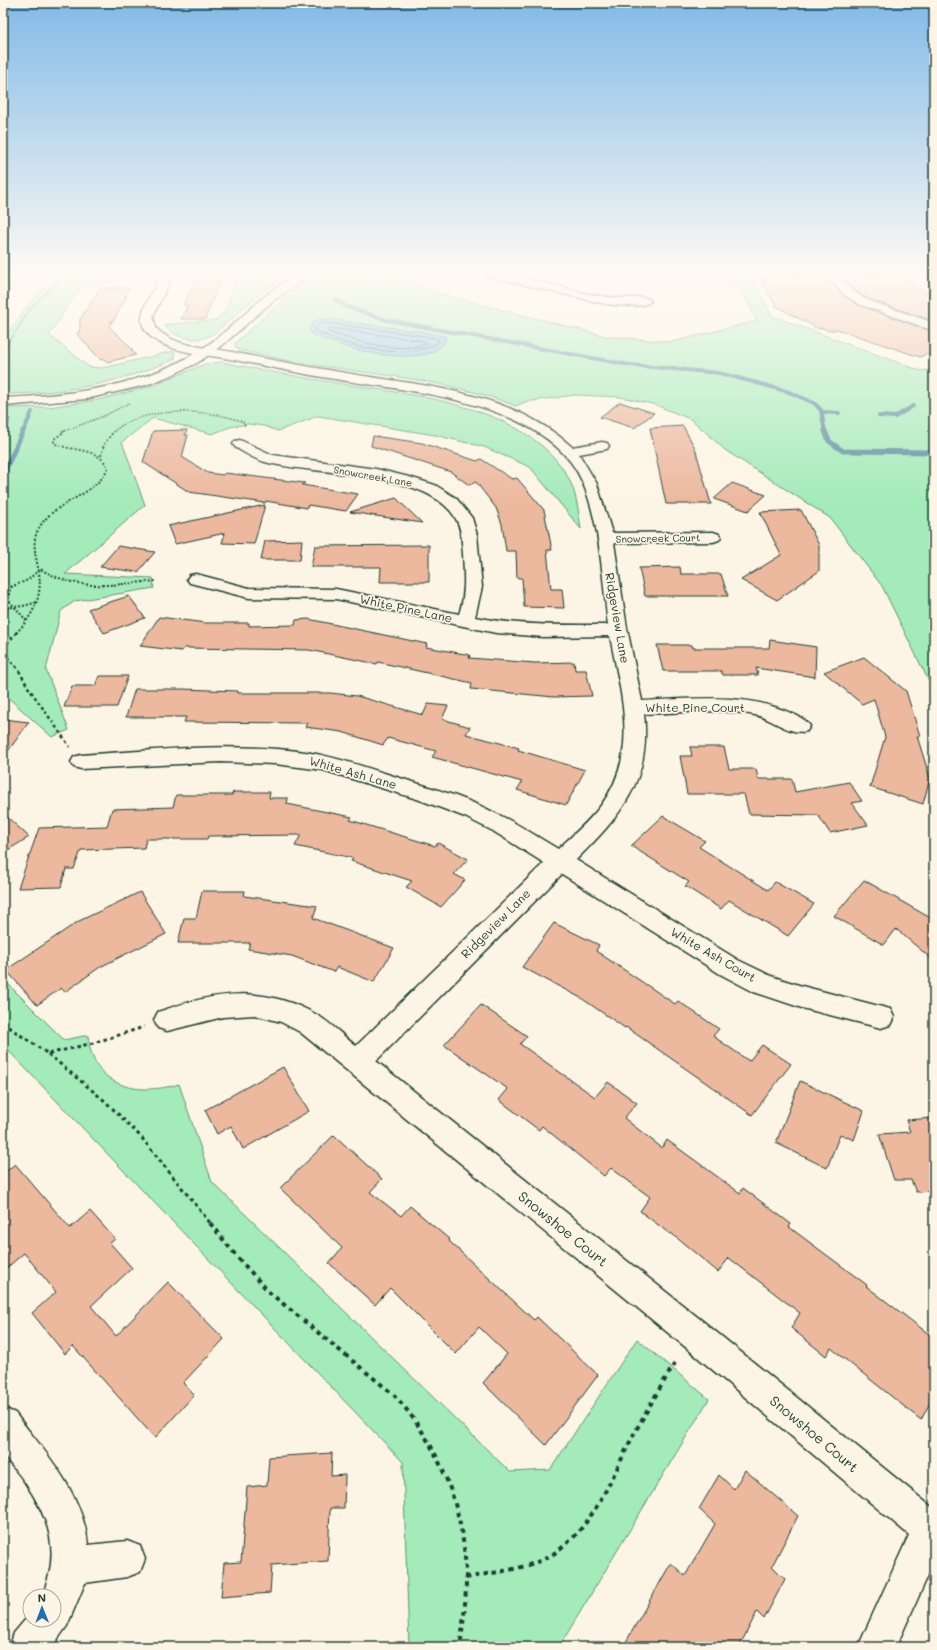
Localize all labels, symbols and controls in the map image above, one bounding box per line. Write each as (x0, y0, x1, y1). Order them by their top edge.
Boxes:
street label: Snowcreek Lane (332, 462, 414, 490)
street label: Snowcreek Court (616, 530, 700, 546)
street label: Ridgeview Lane (602, 571, 634, 664)
street label: White Pine Lane (358, 590, 454, 626)
street label: White Pine Court (645, 699, 745, 715)
street label: White Ash Lane (308, 752, 399, 792)
street label: Ridgeview Lane (457, 885, 533, 961)
street label: White Ash Court (668, 923, 759, 985)
street label: Snowshoe Court (515, 1187, 612, 1271)
street label: Snowshoe Court (766, 1391, 863, 1476)
north arrow (22, 1588, 62, 1628)
text: N (38, 1590, 46, 1605)

